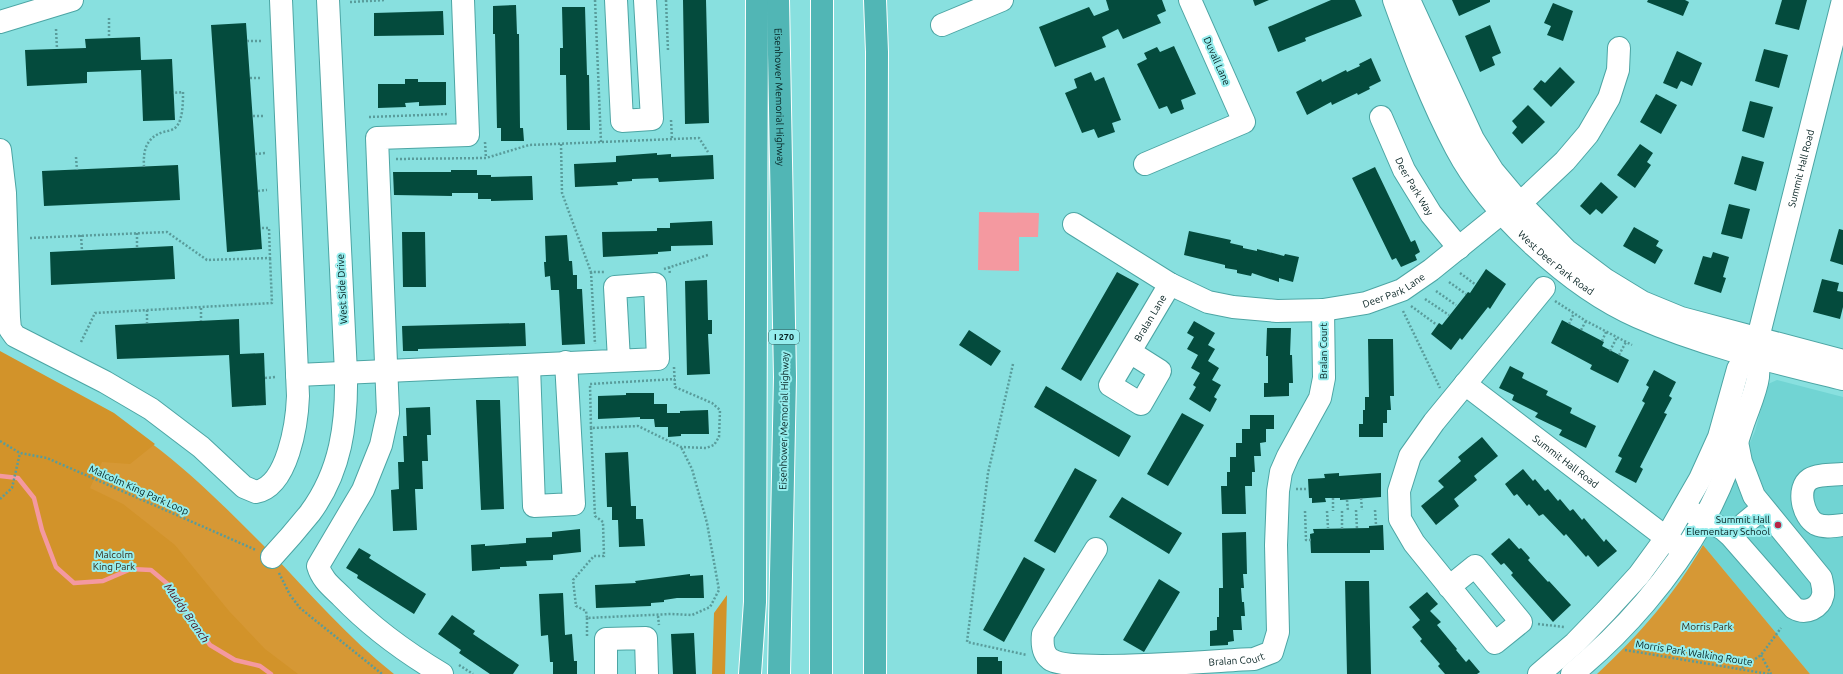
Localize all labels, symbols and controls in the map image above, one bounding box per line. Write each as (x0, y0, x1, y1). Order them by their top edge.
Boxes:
street label: Eisenhower Memorial Highway (773, 28, 787, 166)
street label: Duvall Lane (1201, 35, 1233, 87)
street label: Summit Hall Road (1786, 128, 1816, 208)
street label: Deer Park Way (1394, 155, 1436, 217)
street label: West Deer Park Road (1516, 228, 1596, 297)
street label: West Side Drive (335, 254, 349, 324)
street label: Deer Park Lane (1361, 271, 1427, 309)
street label: Bralan Lane (1132, 292, 1168, 343)
street label: Bralan Court (1318, 323, 1329, 379)
road number: I 270 (769, 330, 799, 344)
street label: Eisenhower Memorial Highway (777, 352, 791, 490)
street label: Summit Hall Road (1531, 433, 1601, 490)
street label: Malcolm King Park Loop (88, 463, 191, 517)
place label: Summit Hall Elementary School (1686, 514, 1770, 537)
marker: Summit Hall Elementary School (1773, 520, 1783, 530)
park label: Malcolm King Park (93, 549, 135, 572)
water label: Muddy Branch (162, 581, 212, 645)
park label: Morris Park (1681, 621, 1733, 632)
street label: Morris Park Walking Route (1635, 638, 1753, 668)
street label: Bralan Court (1208, 650, 1266, 667)

